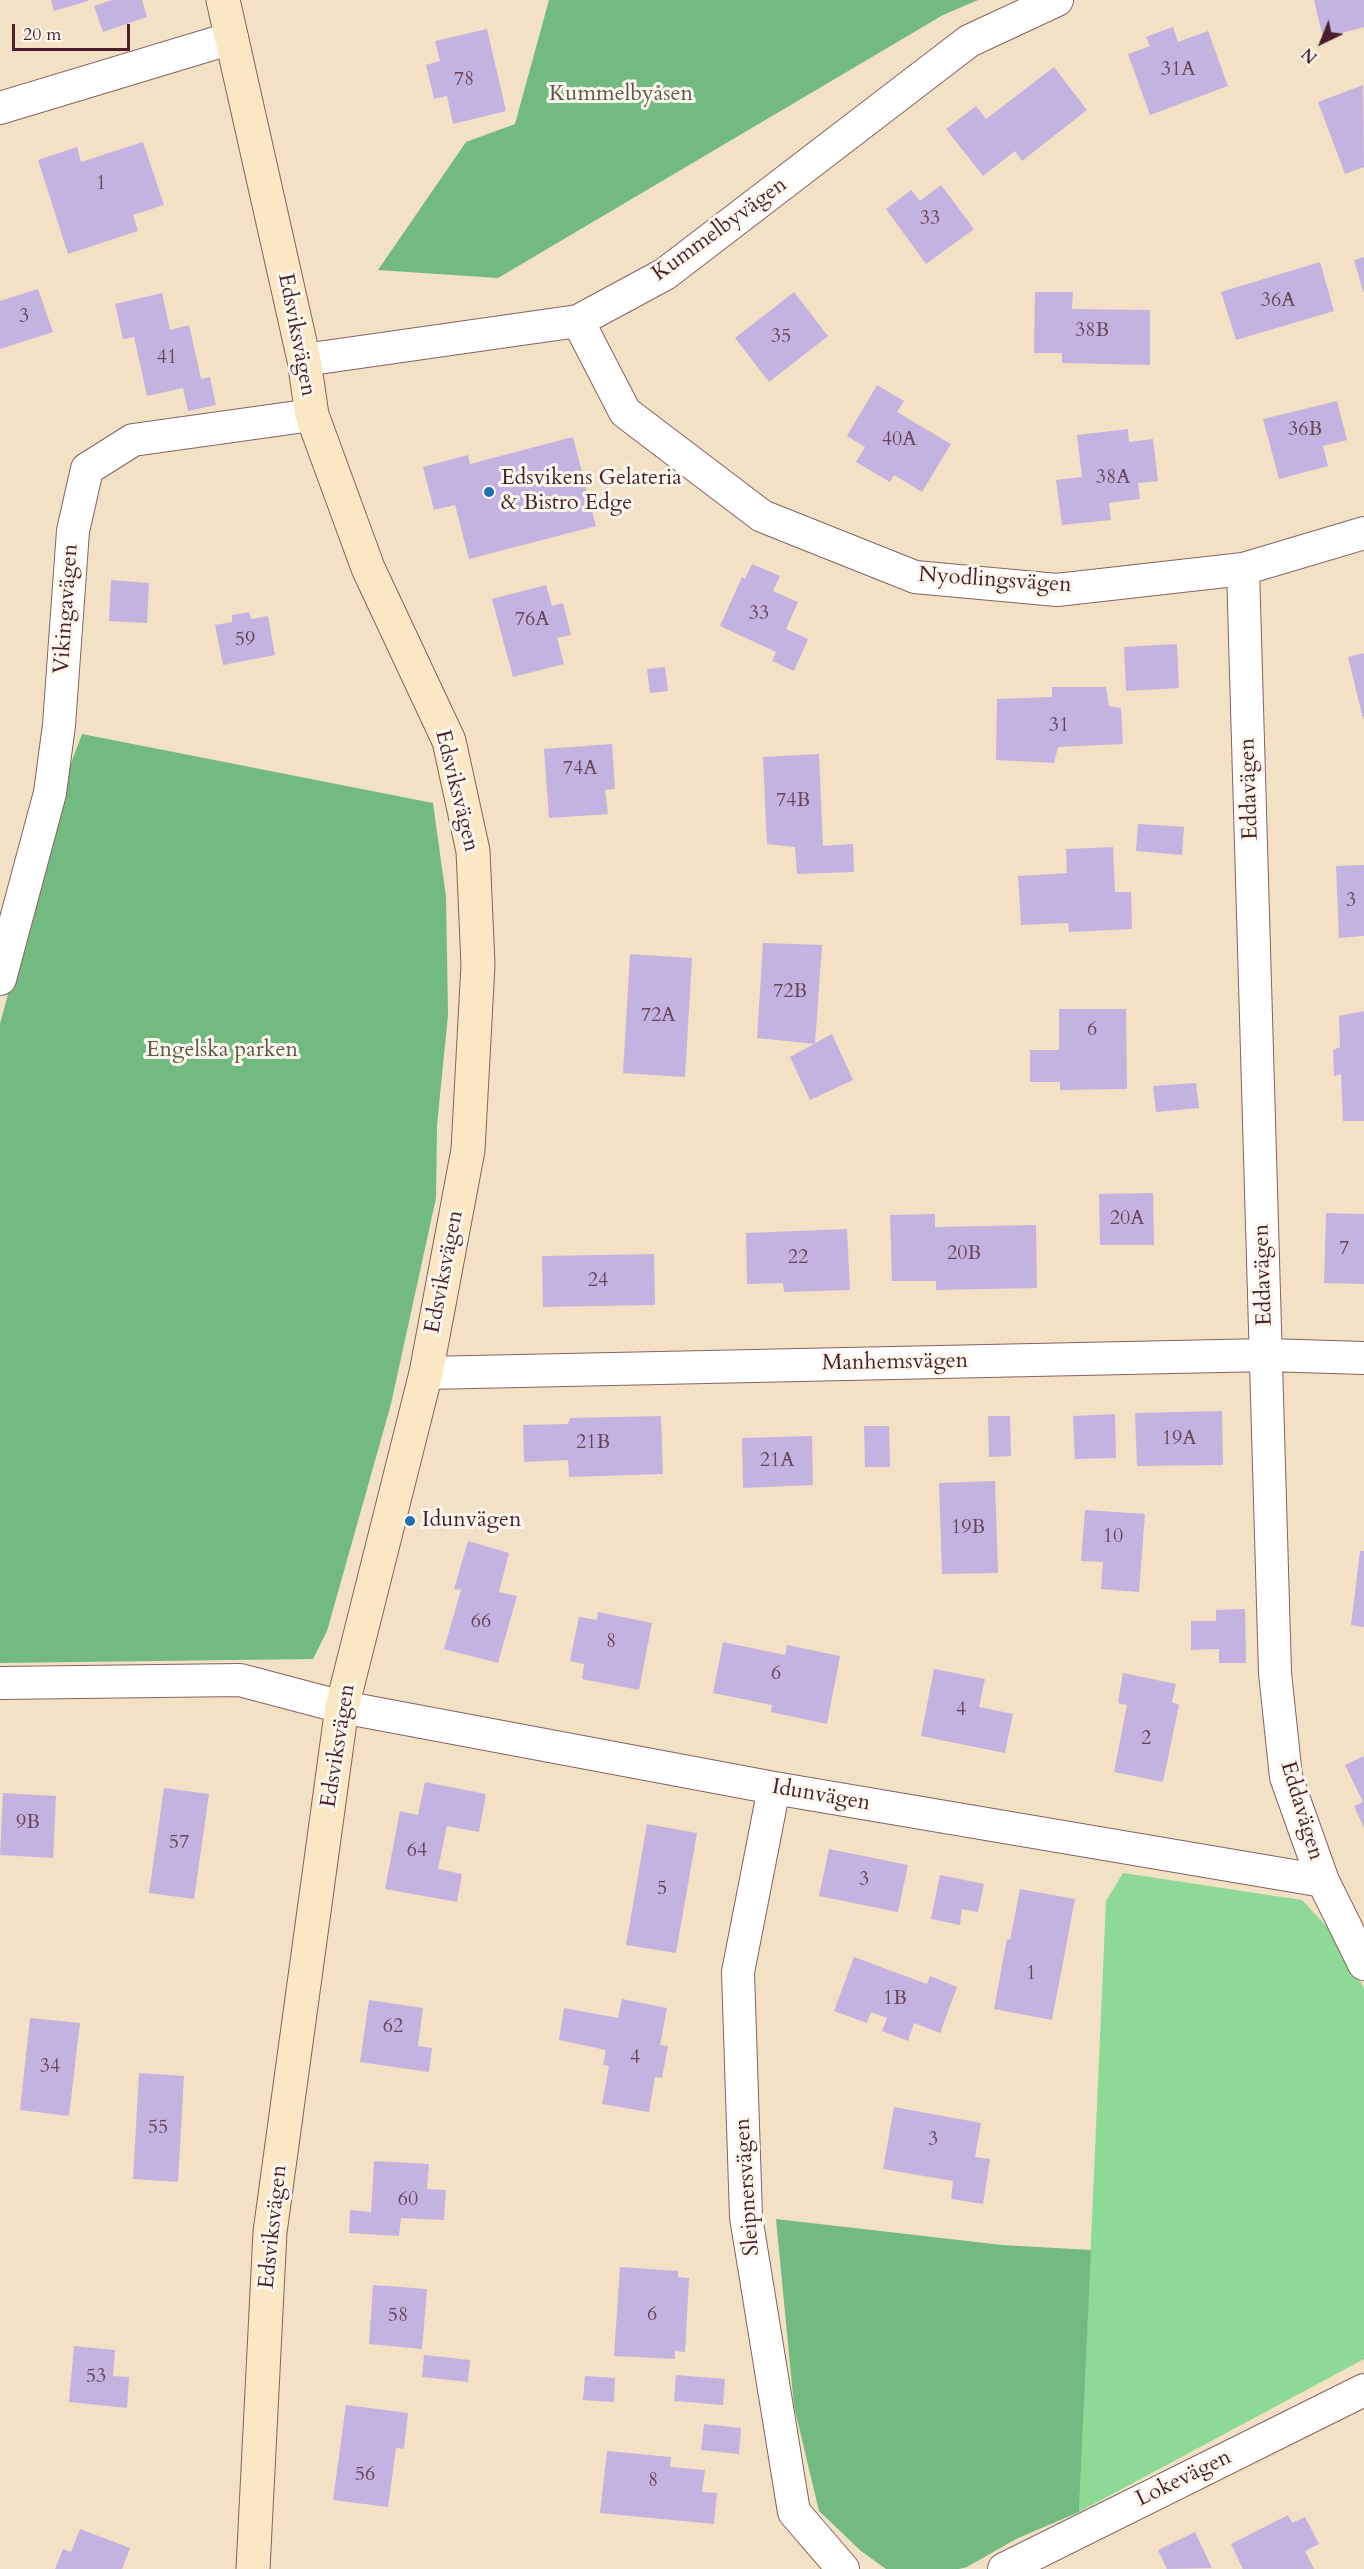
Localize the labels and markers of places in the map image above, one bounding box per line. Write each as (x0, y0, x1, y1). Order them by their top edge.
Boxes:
place label: Edsvikens Gelateria & Bistro Edge (501, 466, 682, 518)
marker: Edsvikens Gelateria & Bistro Edge (482, 485, 496, 499)
place label: Idunvägen (422, 1508, 521, 1534)
marker: Idunvägen (403, 1514, 417, 1528)

